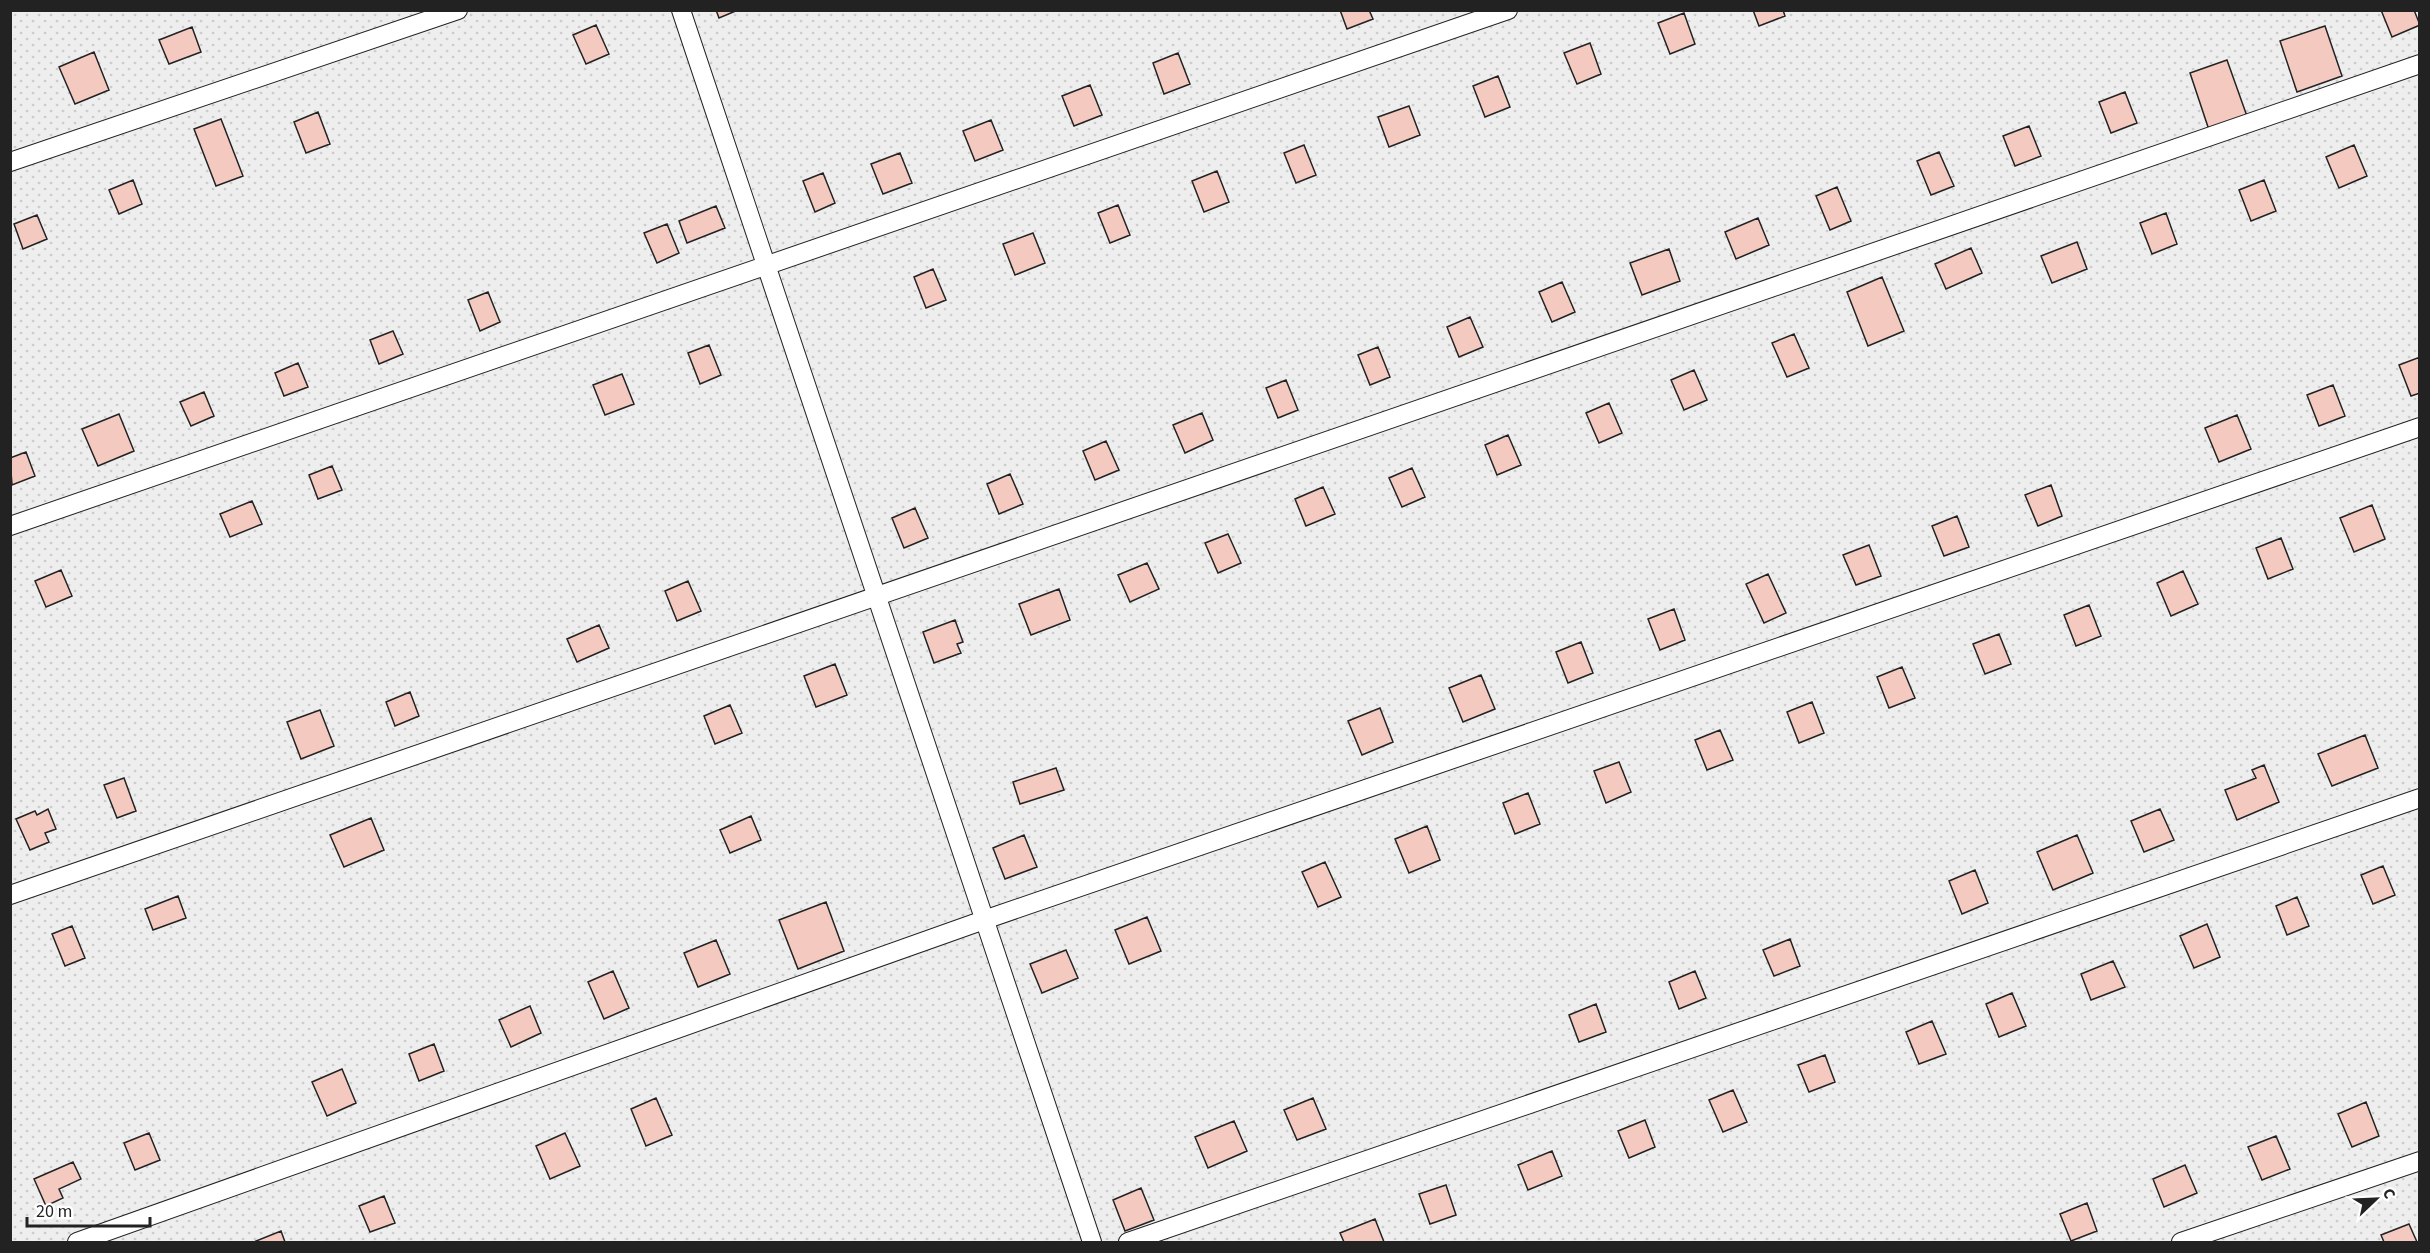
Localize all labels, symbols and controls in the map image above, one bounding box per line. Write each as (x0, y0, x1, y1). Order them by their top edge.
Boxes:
north arrow (2346, 1169, 2406, 1229)
text: С (2377, 1185, 2401, 1202)
scale bar (27, 1190, 150, 1228)
text: 20 m (36, 1199, 72, 1224)

